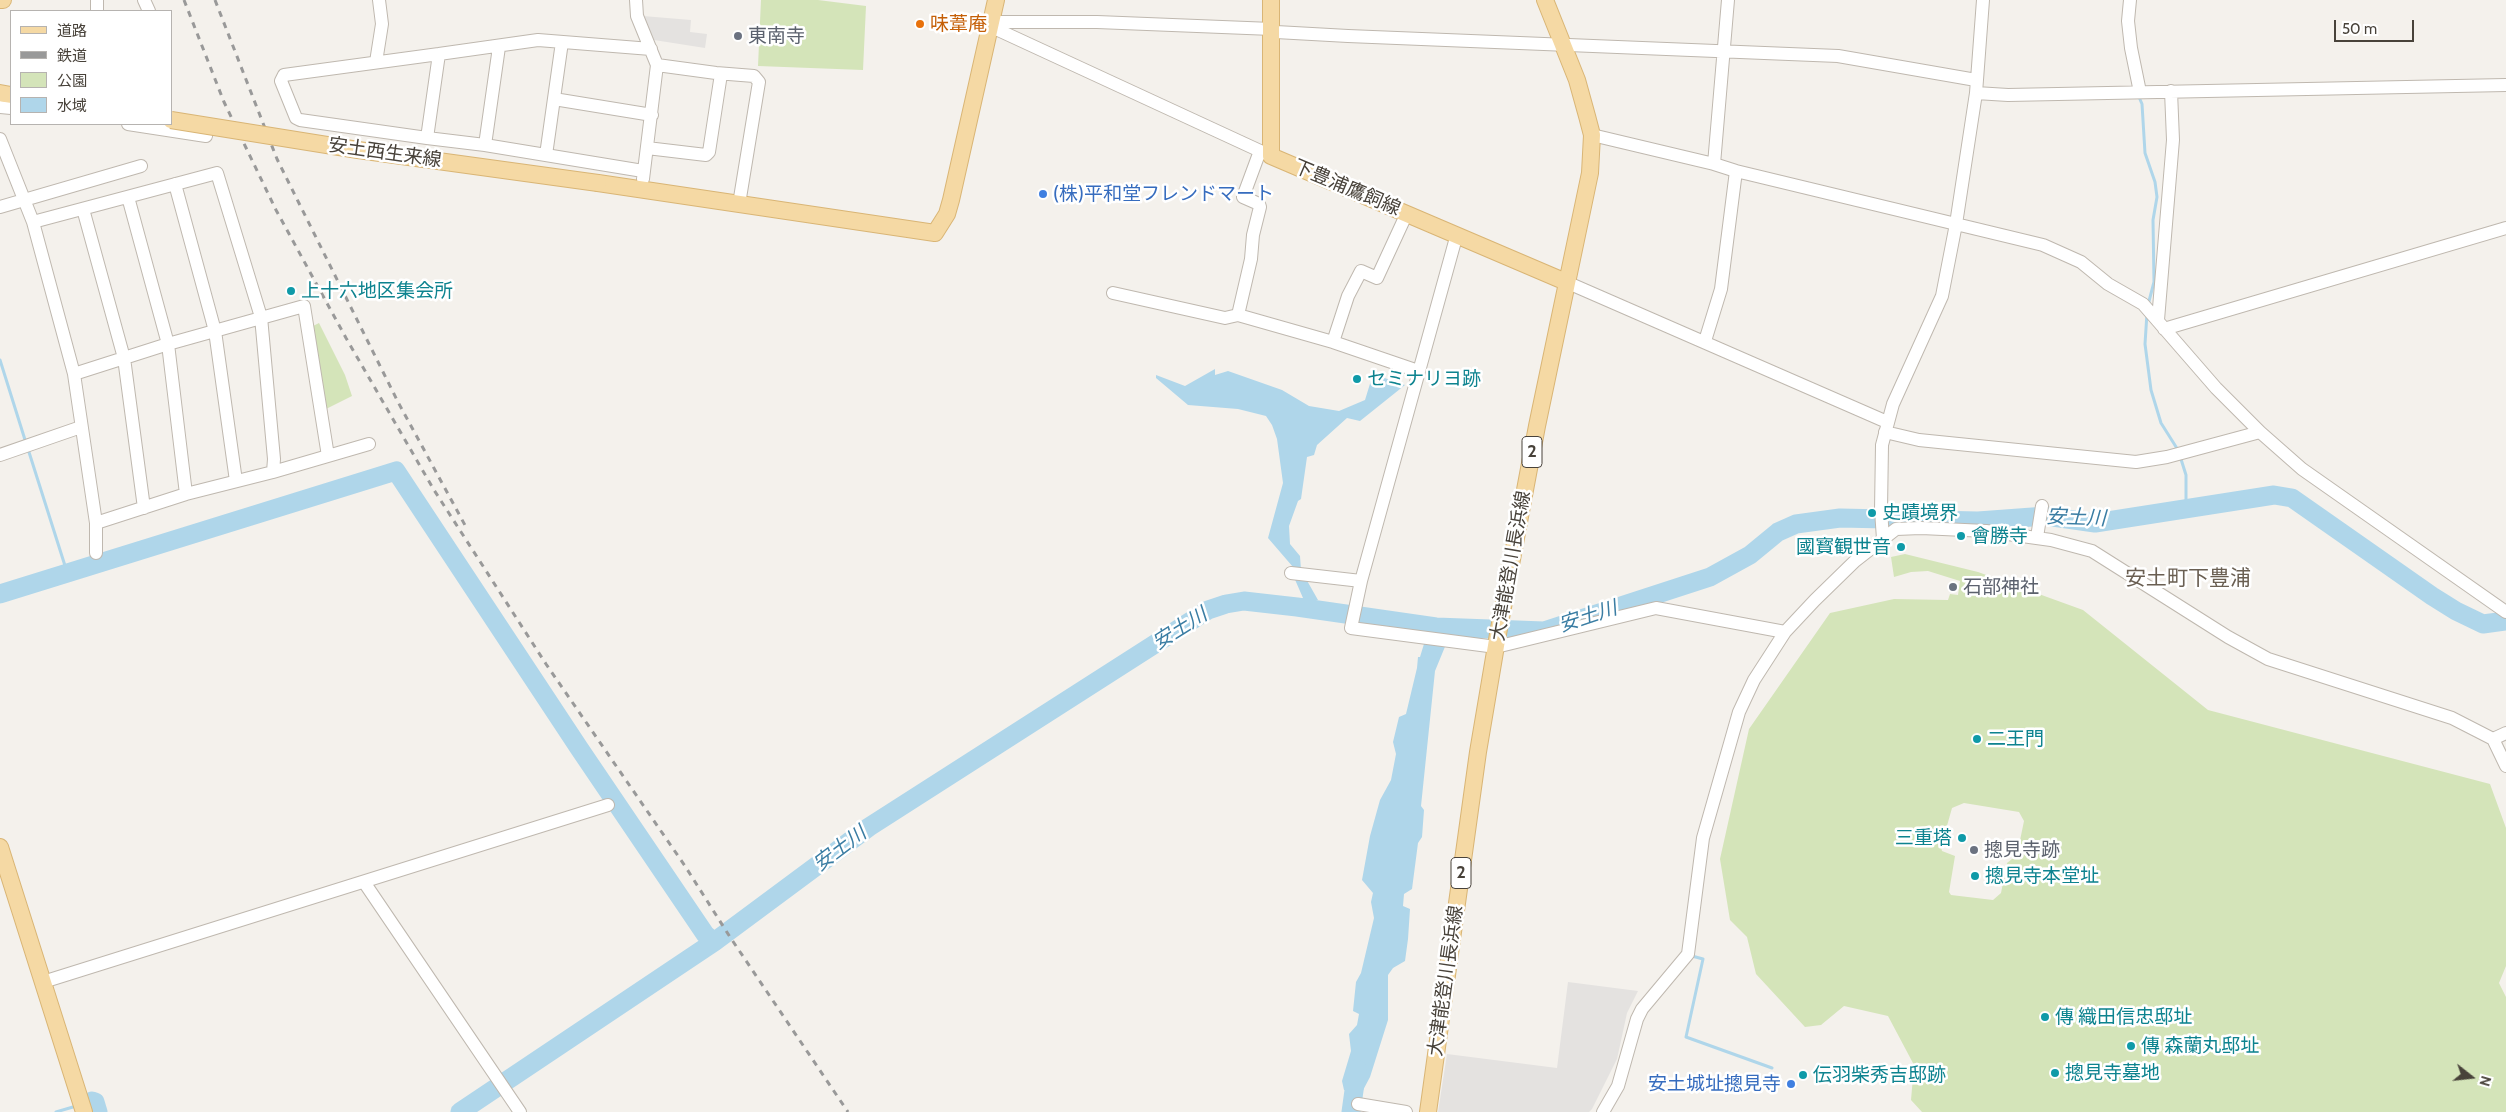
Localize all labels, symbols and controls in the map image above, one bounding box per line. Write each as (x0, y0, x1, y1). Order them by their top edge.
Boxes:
legend (10, 10, 172, 125)
scale bar (2336, 10, 2416, 42)
place label: 味葦庵 (930, 13, 987, 35)
marker: 味葦庵 (914, 18, 926, 30)
text: 50 m (2342, 20, 2377, 38)
text: 道路 (57, 22, 87, 40)
place label: 東南寺 (748, 25, 805, 47)
marker: 東南寺 (732, 30, 744, 42)
text: 鉄道 (57, 47, 87, 65)
text: 公園 (57, 72, 87, 90)
text: 水域 (57, 97, 87, 115)
street label: 安土西生来線 (327, 134, 443, 172)
street label: 下豊浦鷹飼線 (1290, 155, 1404, 221)
place label: (株)平和堂フレンドマート (1053, 183, 1274, 205)
marker: (株)平和堂フレンドマート (1037, 188, 1049, 200)
place label: 上十六地区集会所 (301, 280, 453, 302)
marker: 上十六地区集会所 (285, 285, 297, 297)
place label: セミナリヨ跡 (1367, 368, 1481, 390)
marker: セミナリヨ跡 (1351, 373, 1363, 385)
road number: 2 (1522, 437, 1542, 468)
street label: 大津能登川長浜線 (1487, 489, 1535, 643)
place label: 史蹟境界 (1882, 502, 1958, 524)
water label: 安土川 (2046, 505, 2106, 531)
marker: 史蹟境界 (1866, 507, 1878, 519)
place label: 會勝寺 (1971, 525, 2028, 547)
marker: 會勝寺 (1955, 530, 1967, 542)
place label: 國寳観世音 (1796, 536, 1891, 558)
marker: 國寳観世音 (1895, 541, 1907, 553)
district label: 安土町下豊浦 (2125, 566, 2251, 592)
place label: 石部神社 (1963, 576, 2039, 598)
marker: 石部神社 (1947, 581, 1959, 593)
water label: 安土川 (1556, 596, 1620, 638)
water label: 安土川 (1148, 603, 1212, 655)
place label: 二王門 (1987, 728, 2044, 750)
marker: 二王門 (1971, 733, 1983, 745)
water label: 安土川 (809, 821, 871, 877)
place label: 三重塔 (1895, 827, 1952, 849)
marker: 三重塔 (1956, 832, 1968, 844)
place label: 摠見寺跡 (1984, 839, 2060, 861)
marker: 摠見寺跡 (1968, 844, 1980, 856)
road number: 2 (1451, 858, 1471, 888)
place label: 摠見寺本堂址 (1985, 865, 2099, 887)
marker: 摠見寺本堂址 (1969, 870, 1981, 882)
street label: 大津能登川長浜線 (1424, 904, 1468, 1058)
place label: 傳 織田信忠邸址 (2055, 1006, 2192, 1028)
marker: 傳 織田信忠邸址 (2039, 1011, 2051, 1023)
place label: 傳 森蘭丸邸址 (2141, 1035, 2259, 1057)
marker: 傳 森蘭丸邸址 (2125, 1040, 2137, 1052)
north arrow (2446, 1052, 2496, 1102)
place label: 摠見寺墓地 (2065, 1062, 2160, 1084)
place label: 伝羽柴秀吉邸跡 (1813, 1064, 1946, 1086)
marker: 摠見寺墓地 (2049, 1067, 2061, 1079)
marker: 伝羽柴秀吉邸跡 (1797, 1069, 1809, 1081)
place label: 安土城址摠見寺 (1648, 1073, 1781, 1095)
text: N (2475, 1074, 2495, 1088)
marker: 安土城址摠見寺 (1785, 1078, 1797, 1090)

